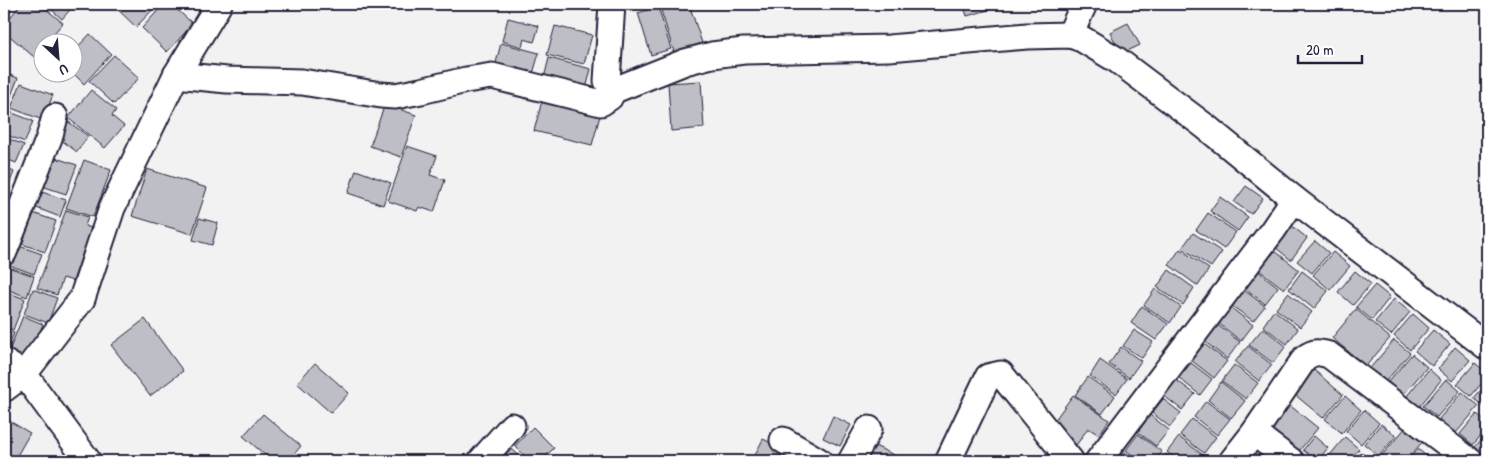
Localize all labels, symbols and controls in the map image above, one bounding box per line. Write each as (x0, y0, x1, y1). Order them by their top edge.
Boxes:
north arrow (32, 32, 82, 82)
scale bar (1298, 32, 1362, 64)
text: 20 m (1306, 39, 1333, 60)
text: U (56, 60, 72, 80)

